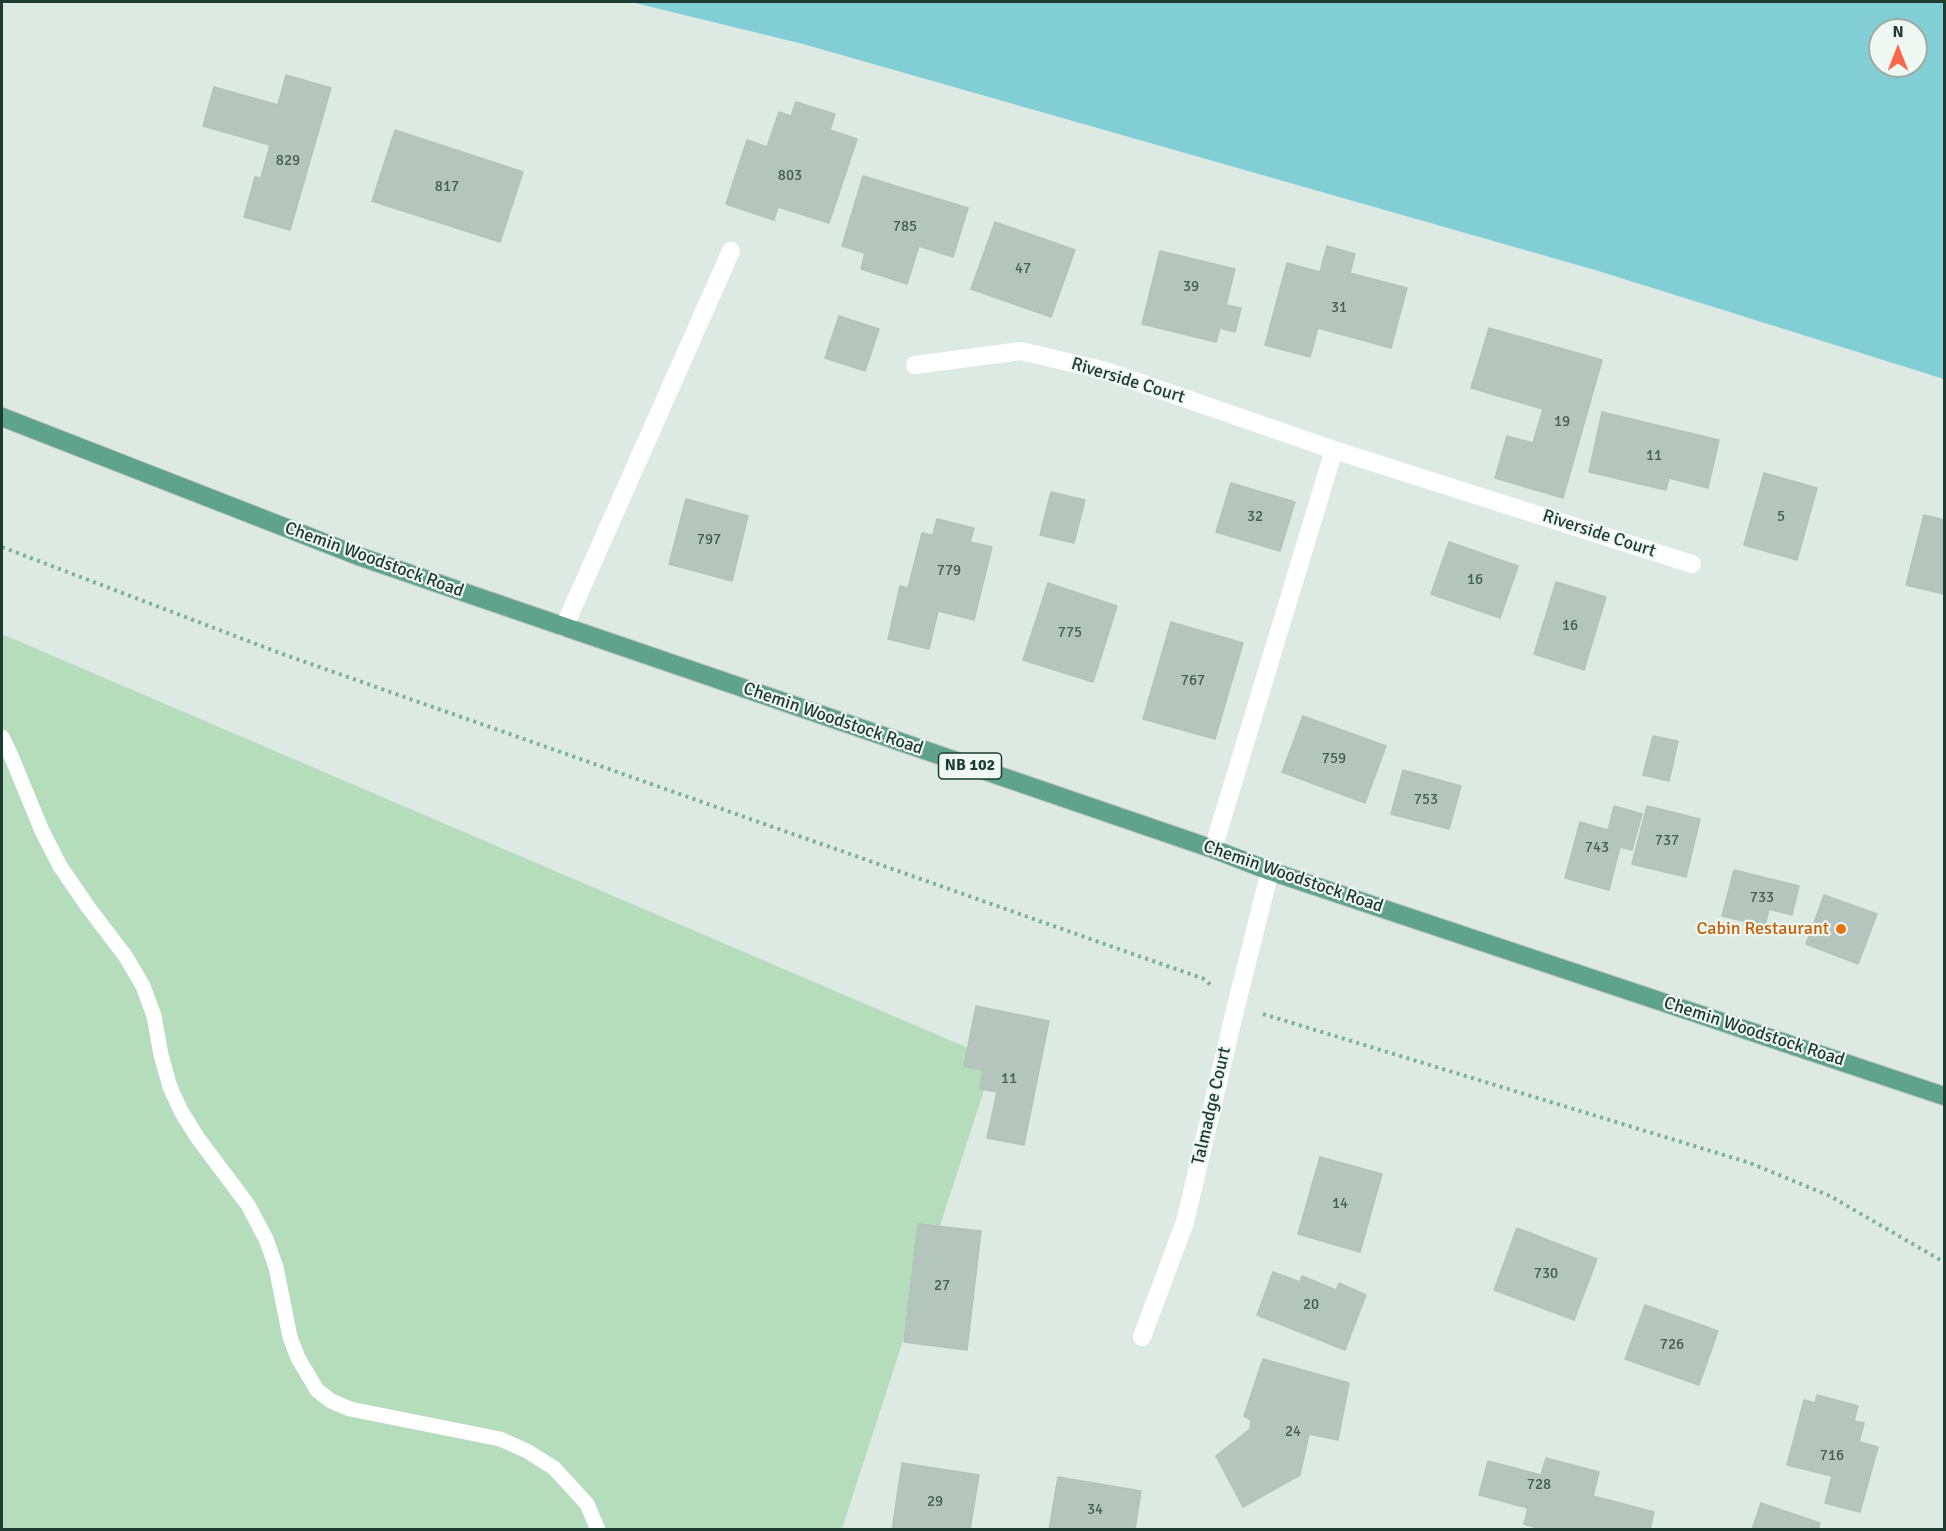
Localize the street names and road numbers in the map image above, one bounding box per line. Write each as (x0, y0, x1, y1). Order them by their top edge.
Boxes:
street label: Riverside Court (1069, 353, 1187, 409)
street label: Riverside Court (1540, 506, 1658, 562)
street label: Chemin Woodstock Road (282, 518, 466, 602)
street label: Chemin Woodstock Road (740, 678, 926, 760)
road number: NB 102 (938, 753, 1002, 779)
street label: Chemin Woodstock Road (1200, 836, 1386, 918)
street label: Chemin Woodstock Road (1661, 993, 1847, 1071)
street label: Talmadge Court (1188, 1045, 1236, 1167)

